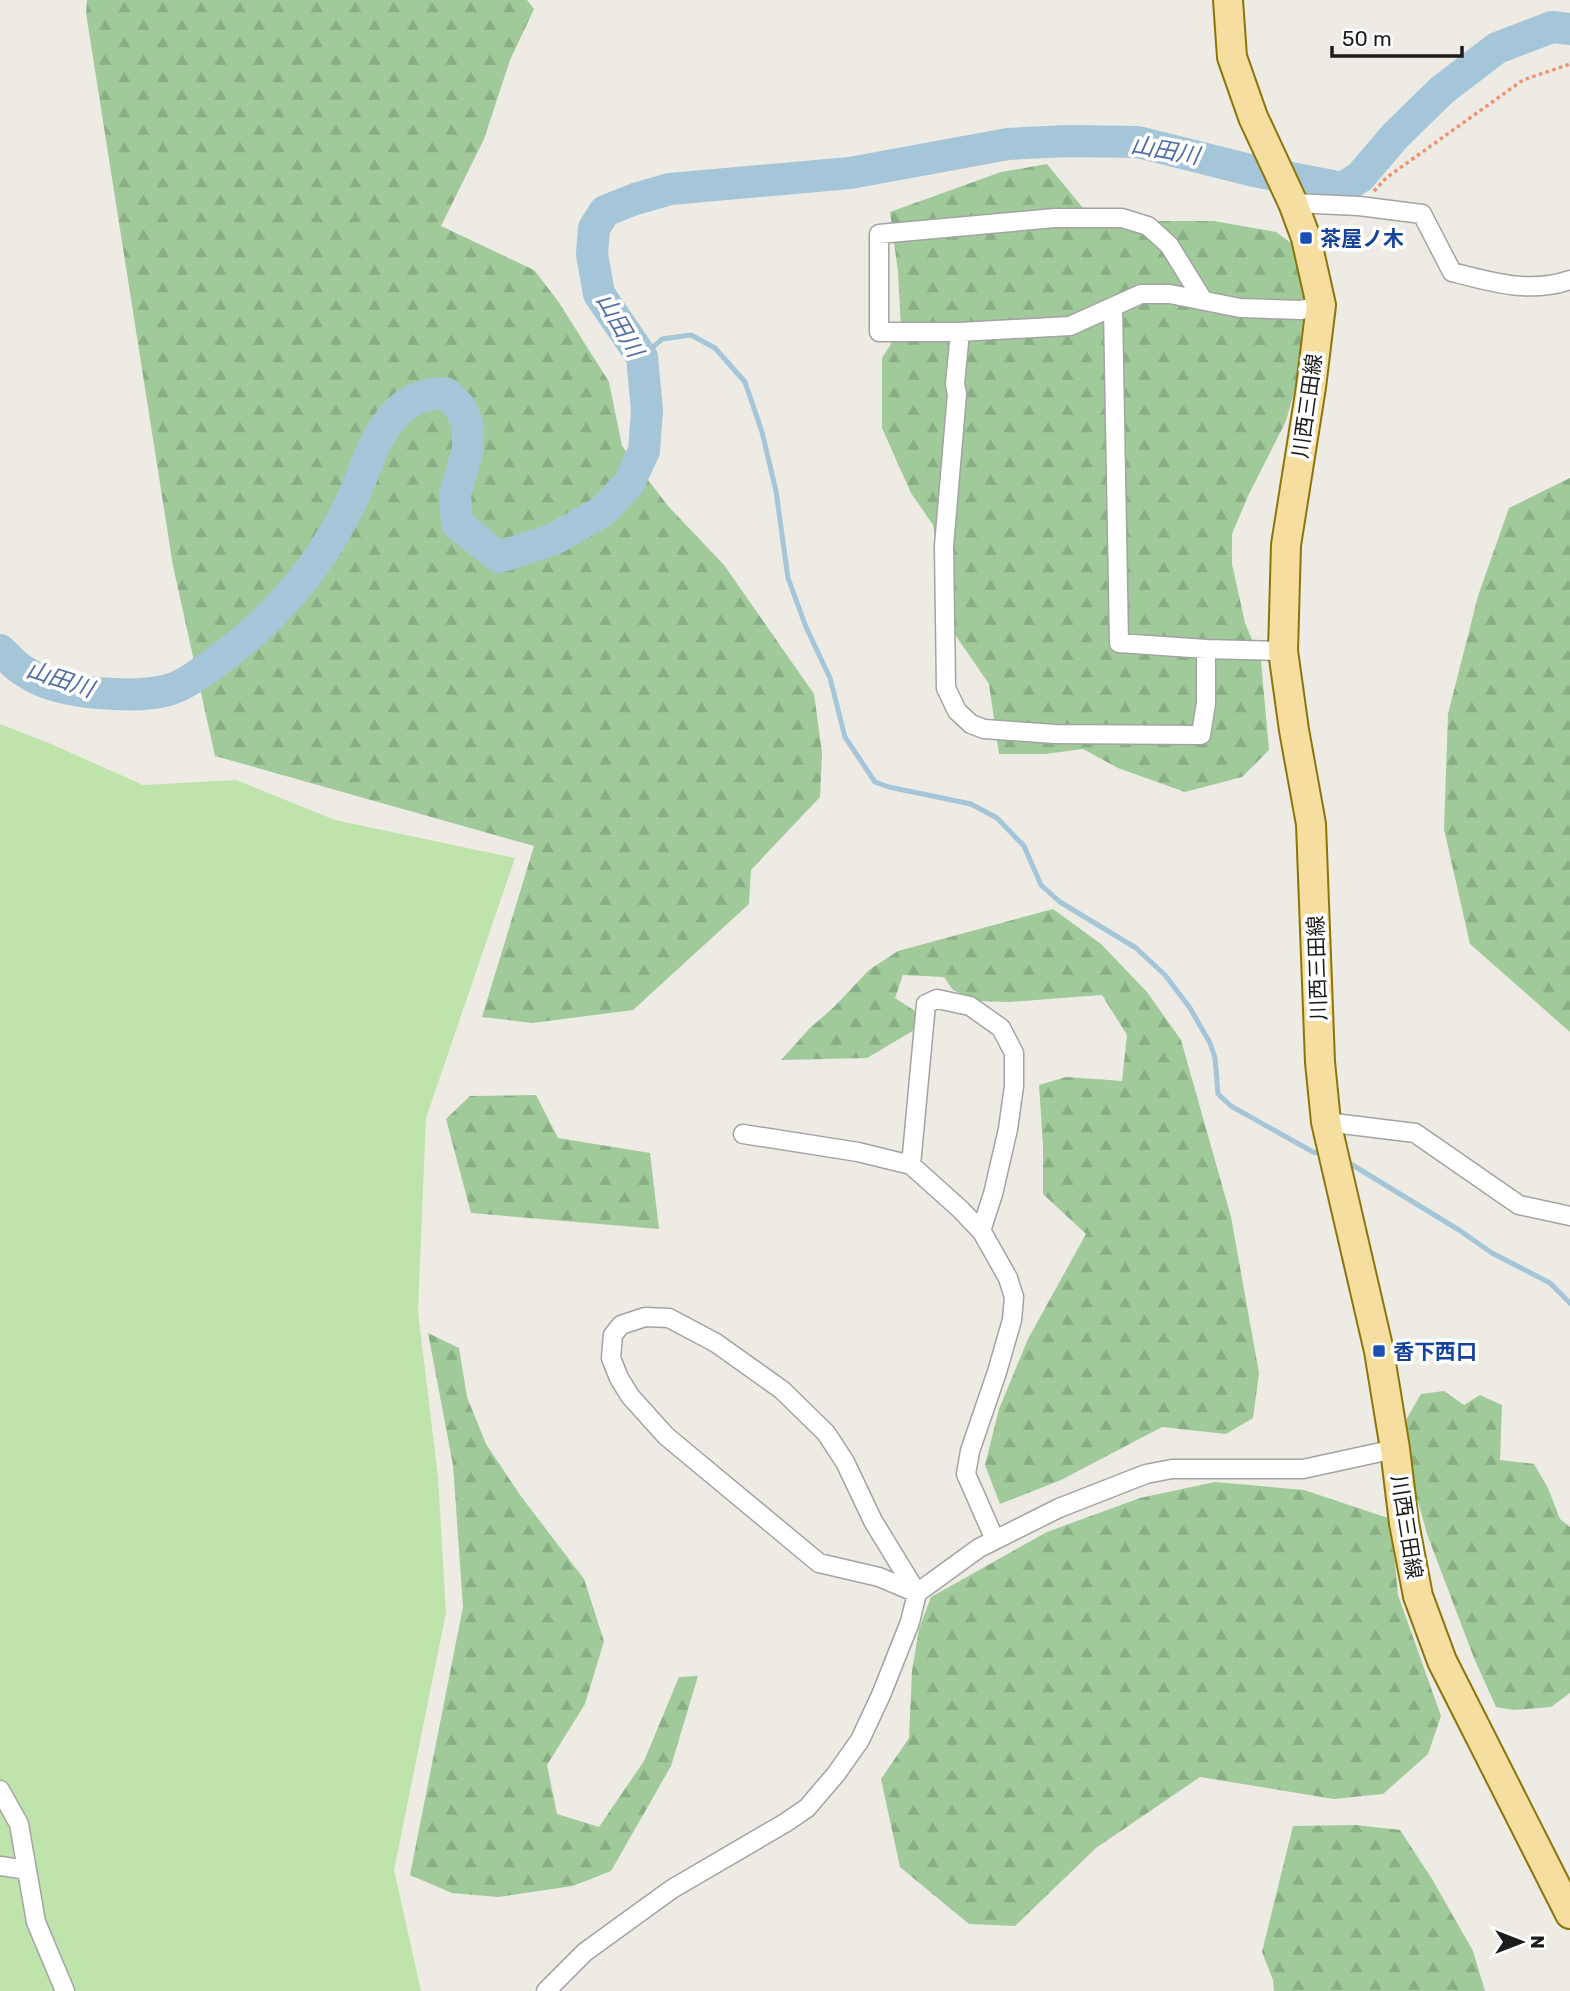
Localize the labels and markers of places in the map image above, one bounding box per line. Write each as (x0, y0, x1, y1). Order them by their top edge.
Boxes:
place label: 茶屋ノ木 (1320, 226, 1404, 251)
marker: 茶屋ノ木 (1298, 230, 1314, 246)
place label: 香下西口 (1393, 1339, 1477, 1364)
marker: 香下西口 (1371, 1343, 1387, 1359)

